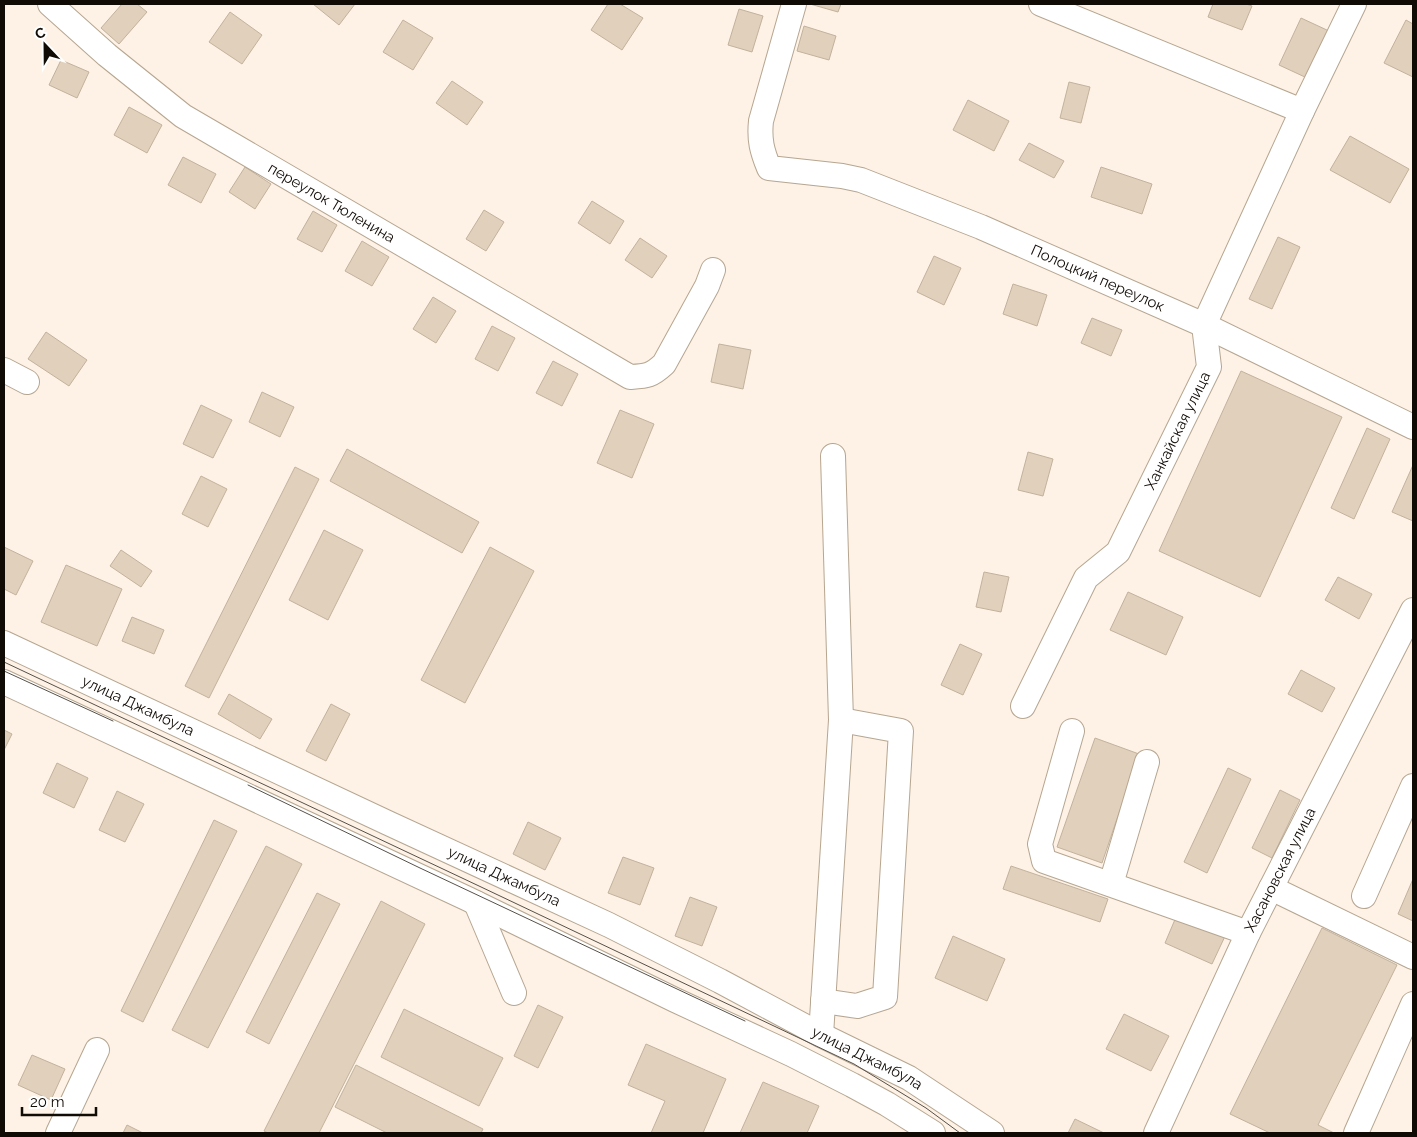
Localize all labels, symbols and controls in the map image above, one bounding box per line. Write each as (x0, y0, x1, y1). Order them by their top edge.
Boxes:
north arrow (20, 20, 70, 70)
text: С (33, 24, 48, 42)
street label: переулок Тюленина (265, 159, 398, 247)
street label: Полоцкий переулок (1028, 241, 1167, 316)
street label: Ханкайская улица (1141, 369, 1214, 493)
street label: улица Джамбула (79, 672, 197, 740)
street label: Хасановская улица (1241, 805, 1320, 935)
street label: улица Джамбула (445, 843, 563, 910)
street label: улица Джамбула (809, 1023, 926, 1094)
scale bar (22, 1084, 96, 1116)
text: 20 m (30, 1093, 65, 1111)

